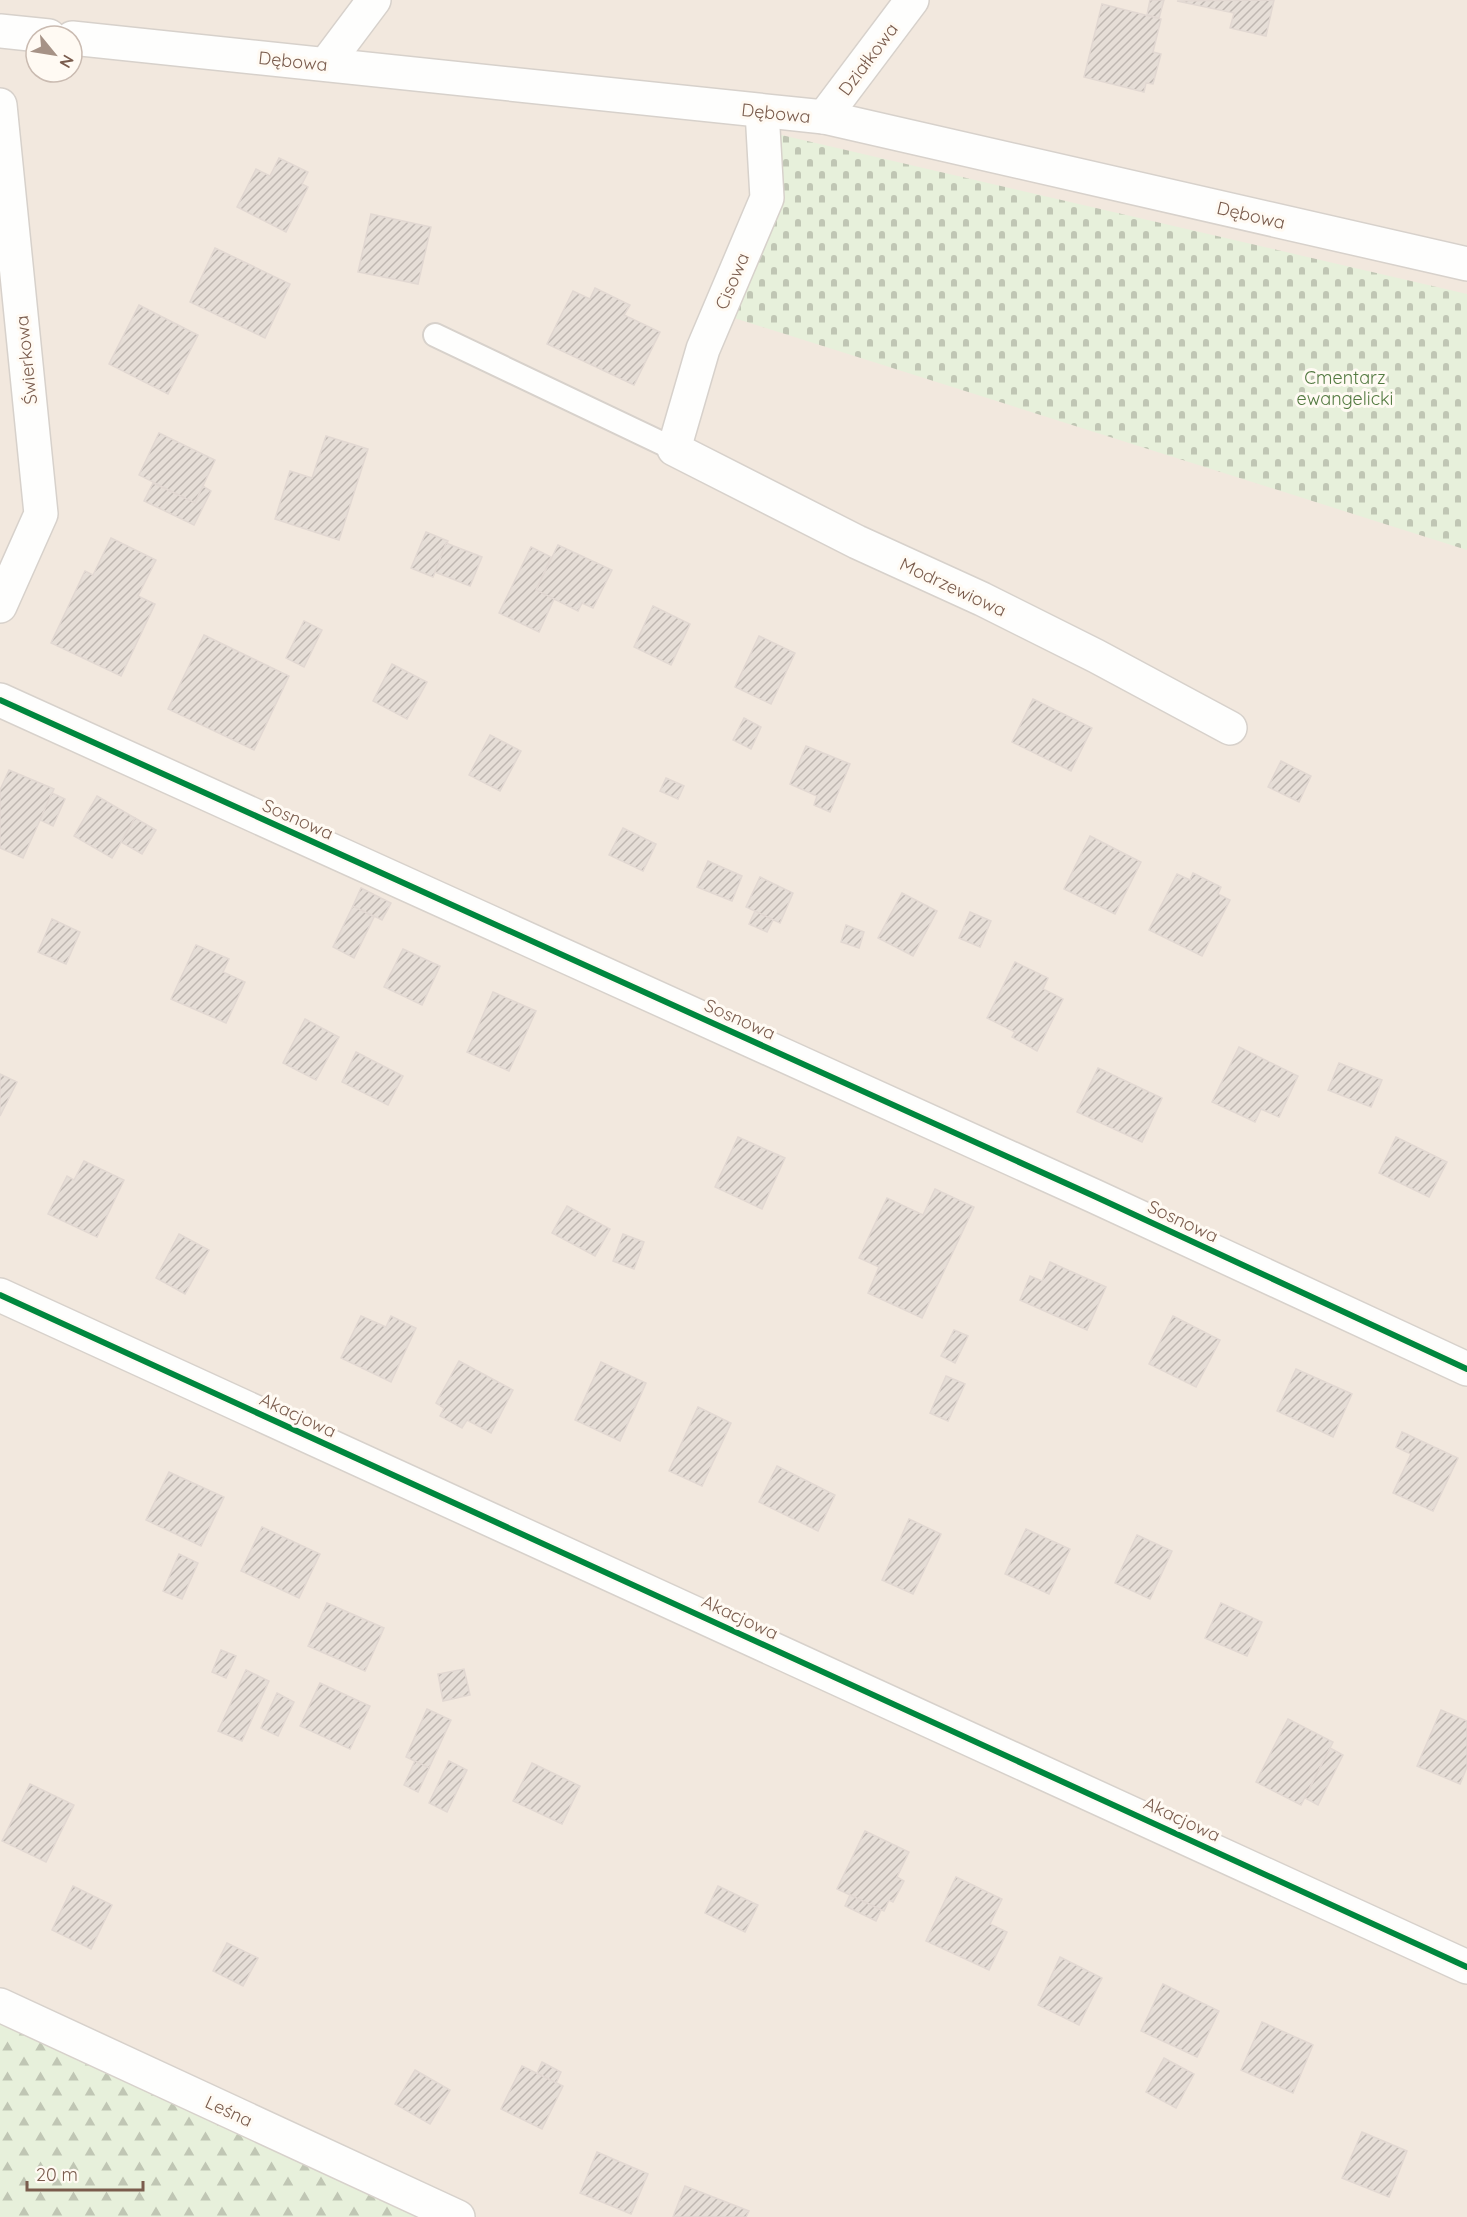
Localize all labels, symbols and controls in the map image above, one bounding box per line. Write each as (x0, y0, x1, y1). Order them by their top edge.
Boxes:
street label: Działkowa (833, 18, 903, 100)
north arrow (24, 24, 84, 84)
street label: Dębowa (257, 46, 329, 76)
text: N (55, 51, 79, 72)
street label: Dębowa (740, 98, 812, 128)
street label: Dębowa (1215, 196, 1287, 234)
street label: Cisowa (710, 249, 754, 313)
street label: Świerkowa (10, 314, 42, 406)
park label: Cmentarz ewangelicki (1297, 366, 1393, 410)
street label: Modrzewiowa (896, 552, 1010, 622)
street label: Sosnowa (259, 793, 337, 845)
street label: Sosnowa (701, 993, 779, 1045)
street label: Sosnowa (1144, 1195, 1222, 1247)
street label: Akacjowa (256, 1387, 340, 1443)
street label: Akacjowa (698, 1589, 782, 1645)
street label: Akacjowa (1140, 1791, 1224, 1847)
street label: Leśna (202, 2090, 256, 2132)
scale bar (27, 2154, 142, 2192)
text: 20 m (36, 2163, 78, 2186)

